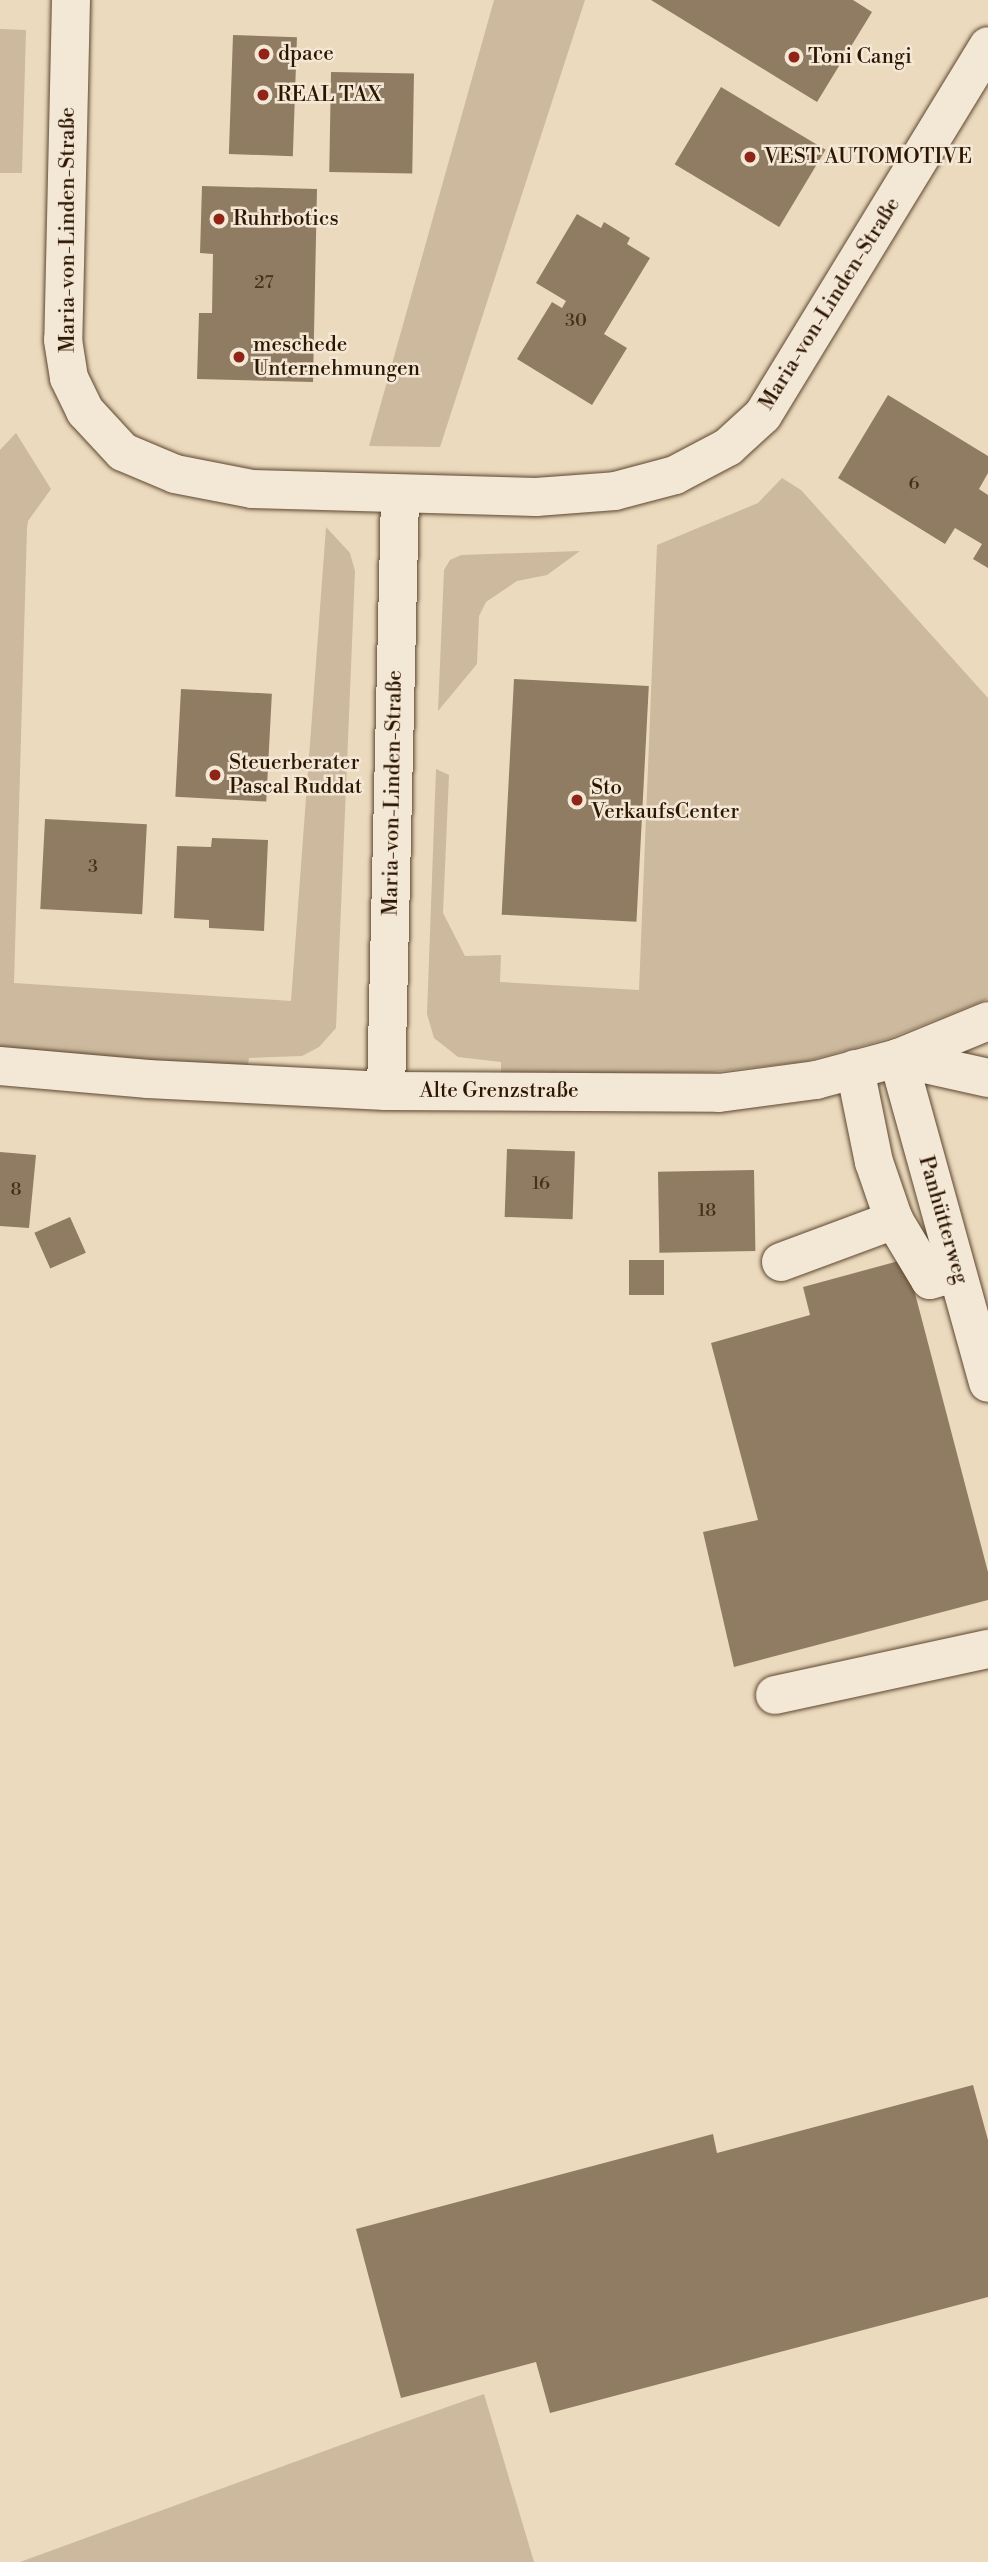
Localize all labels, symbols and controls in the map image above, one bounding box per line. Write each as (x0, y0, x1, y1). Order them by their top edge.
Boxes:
place label: dpace (278, 41, 334, 67)
place label: Toni Cangi (808, 44, 912, 70)
marker: dpace (256, 46, 272, 62)
marker: Toni Cangi (786, 49, 802, 65)
place label: REAL TAX (277, 82, 382, 108)
marker: REAL TAX (255, 87, 271, 103)
street label: Maria-von-Linden-Straße (55, 107, 81, 353)
place label: VEST AUTOMOTIVE (764, 144, 972, 170)
marker: VEST AUTOMOTIVE (742, 149, 758, 165)
street label: Maria-von-Linden-Straße (754, 193, 906, 415)
place label: Ruhrbotics (233, 206, 339, 232)
marker: Ruhrbotics (211, 211, 227, 227)
house number: 27 (254, 272, 274, 294)
house number: 30 (565, 310, 587, 332)
place label: meschede Unternehmungen (253, 332, 420, 382)
marker: meschede Unternehmungen (231, 349, 247, 365)
house number: 6 (909, 473, 919, 495)
street label: Maria-von-Linden-Straße (378, 670, 408, 916)
place label: Steuerberater Pascal Ruddat (229, 750, 362, 800)
marker: Steuerberater Pascal Ruddat (207, 767, 223, 783)
place label: Sto VerkaufsCenter (591, 775, 739, 825)
marker: Sto VerkaufsCenter (569, 792, 585, 808)
house number: 3 (88, 856, 98, 878)
street label: Alte Grenzstraße (419, 1078, 579, 1104)
street label: Panhütterweg (913, 1153, 973, 1287)
house number: 16 (532, 1173, 550, 1195)
house number: 8 (10, 1179, 22, 1201)
house number: 18 (698, 1200, 716, 1222)

